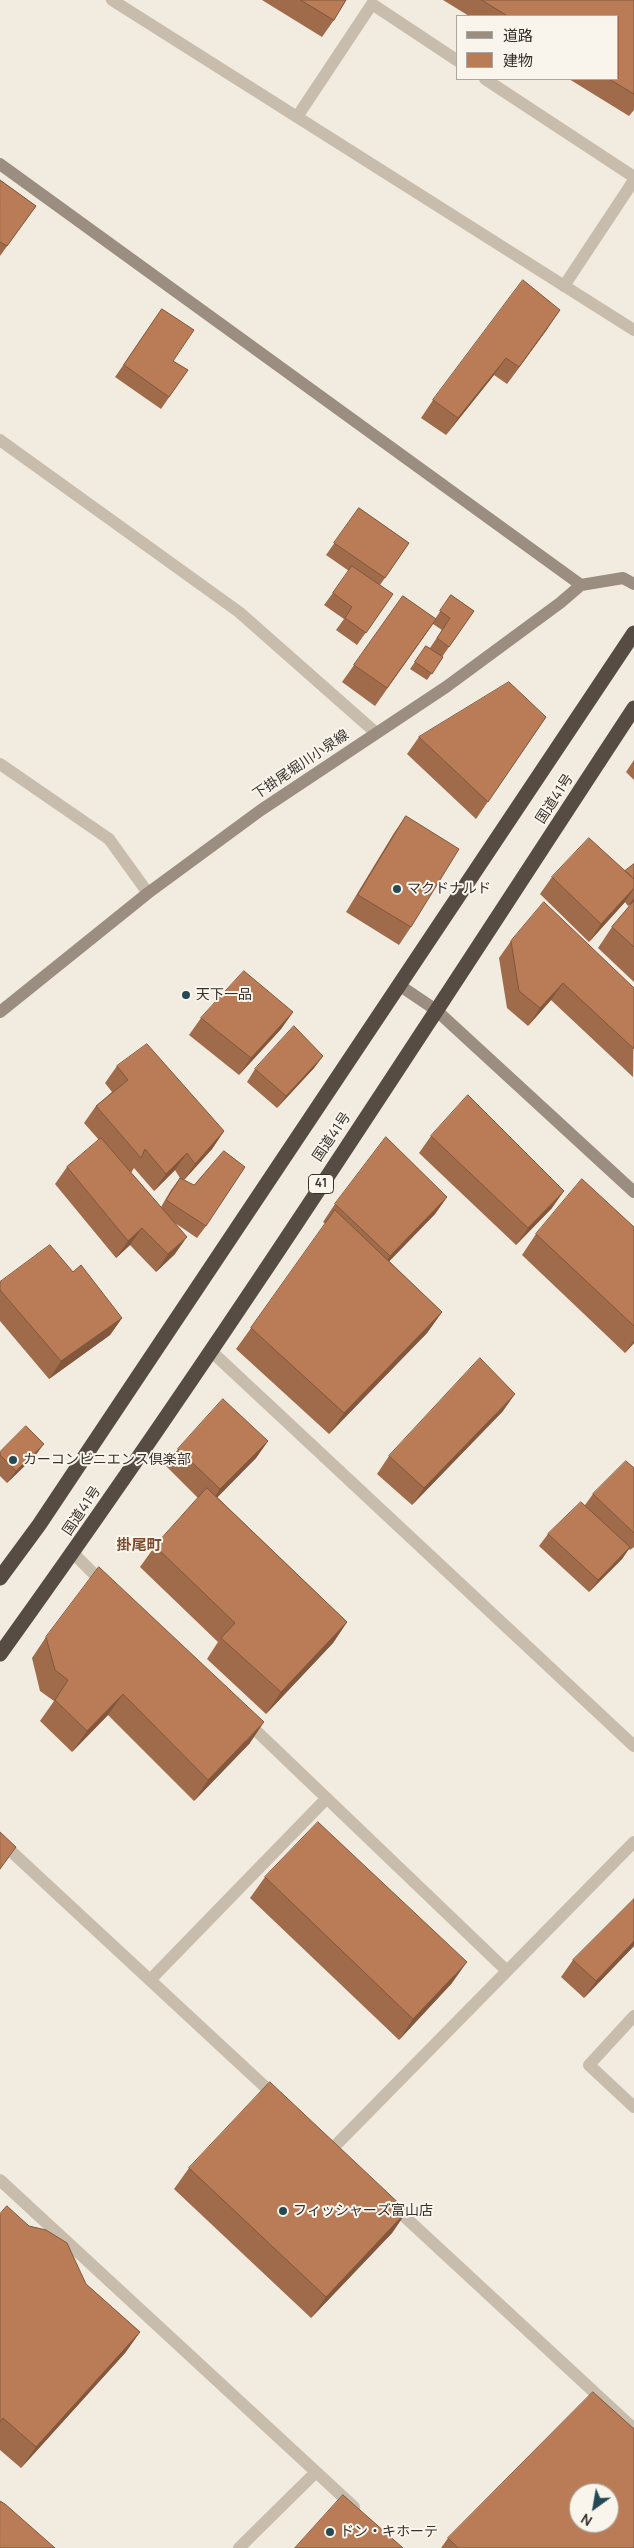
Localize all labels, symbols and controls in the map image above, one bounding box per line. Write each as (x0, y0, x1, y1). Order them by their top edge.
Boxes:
legend (456, 15, 619, 80)
text: 道路 (503, 25, 533, 46)
text: 建物 (503, 50, 533, 71)
street label: 下掛尾堀川小泉線 (250, 727, 352, 803)
street label: 国道41号 (533, 771, 577, 827)
place label: マクドナルド (407, 881, 491, 897)
marker: マクドナルド (391, 883, 403, 895)
place label: 天下一品 (196, 987, 252, 1003)
marker: 天下一品 (180, 989, 192, 1001)
street label: 国道41号 (309, 1109, 355, 1165)
road number: 41 (308, 1174, 334, 1194)
place label: カーコンビニエンス倶楽部 (23, 1452, 191, 1468)
marker: カーコンビニエンス倶楽部 (7, 1454, 19, 1466)
street label: 国道41号 (59, 1483, 105, 1539)
district label: 掛尾町 (117, 1537, 161, 1555)
place label: フィッシャーズ富山店 (293, 2203, 433, 2219)
marker: フィッシャーズ富山店 (277, 2205, 289, 2217)
north arrow (569, 2483, 619, 2533)
text: N (577, 2510, 596, 2531)
place label: ドン・キホーテ (340, 2524, 438, 2540)
marker: ドン・キホーテ (324, 2526, 336, 2538)

